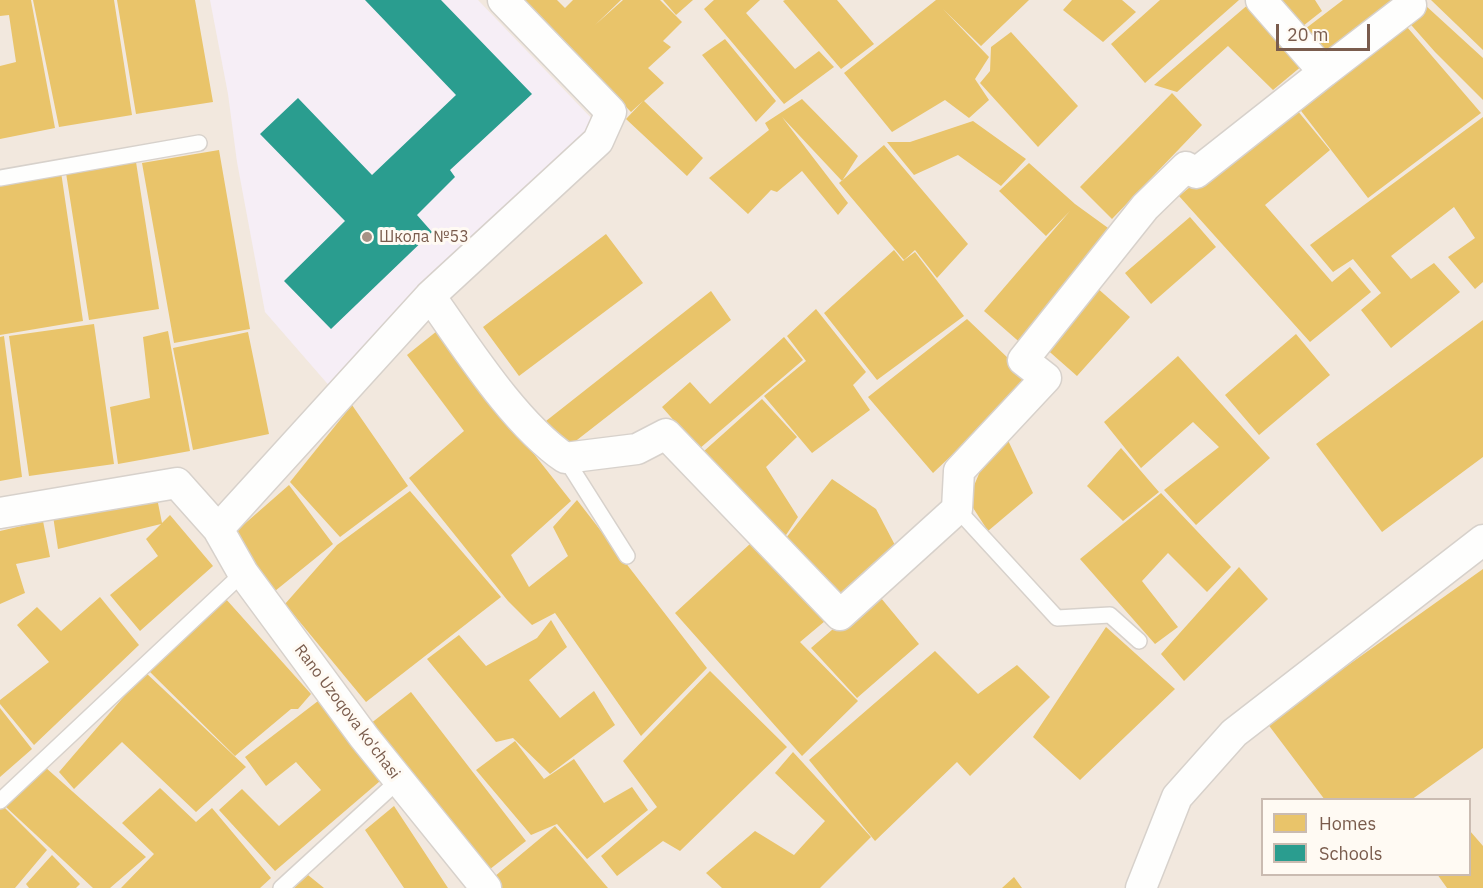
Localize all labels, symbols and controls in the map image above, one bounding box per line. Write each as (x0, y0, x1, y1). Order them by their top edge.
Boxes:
scale bar (1279, 12, 1374, 50)
text: 20 m (1287, 23, 1329, 46)
place label: Школа №53 (379, 227, 469, 247)
marker: Школа №53 (360, 230, 374, 244)
street label: Rano Uzoqova ko'chasi (290, 641, 404, 783)
legend (1261, 798, 1471, 876)
text: Homes (1319, 812, 1376, 835)
text: Schools (1319, 842, 1383, 865)

